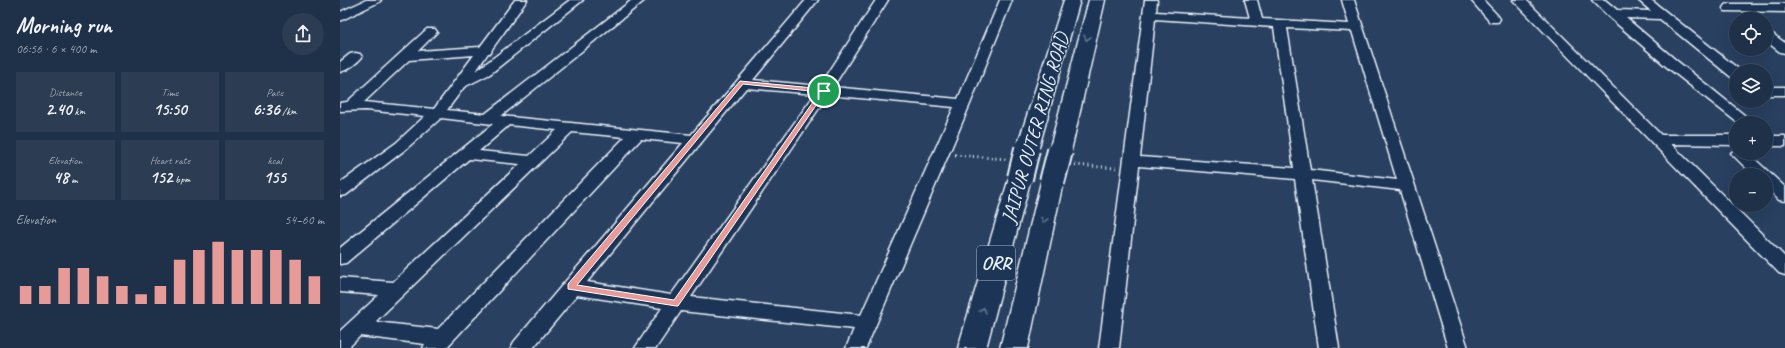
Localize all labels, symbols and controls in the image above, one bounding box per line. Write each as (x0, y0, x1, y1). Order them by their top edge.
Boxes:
text: Morning run (16, 12, 112, 40)
map controls (1729, 12, 1773, 212)
button: locate (1729, 12, 1773, 56)
button: share (282, 13, 324, 55)
street label: JAIPUR OUTER RING ROAD (996, 29, 1075, 227)
one-way arrow (1084, 35, 1092, 41)
text: 06:56 · 6 × 400 m (16, 41, 97, 57)
button: layers (1729, 64, 1773, 108)
pin (807, 74, 841, 108)
icon: arrive (813, 80, 835, 102)
text: Distance (49, 85, 82, 99)
text: Time (162, 85, 178, 99)
text: Pace (266, 85, 283, 99)
text: 2.40 (45, 99, 72, 120)
text: 15:50 (153, 99, 187, 120)
text: 6:36 (253, 99, 280, 120)
text: km (72, 104, 85, 118)
text: /km (280, 104, 297, 118)
button: + (1729, 116, 1773, 160)
text: Elevation (48, 153, 82, 167)
text: Heart rate (150, 153, 190, 167)
text: kcal (267, 153, 282, 167)
text: 48 (53, 167, 69, 188)
text: 152 (150, 167, 172, 188)
text: 155 (263, 167, 286, 188)
button: − (1729, 168, 1773, 212)
text: m (69, 172, 77, 186)
text: bpm (172, 172, 190, 186)
text: Elevation (16, 212, 56, 228)
text: 54–60 m (284, 212, 324, 228)
one-way arrow (1040, 216, 1048, 223)
road number: ORR (977, 246, 1015, 280)
one-way arrow (978, 307, 986, 314)

